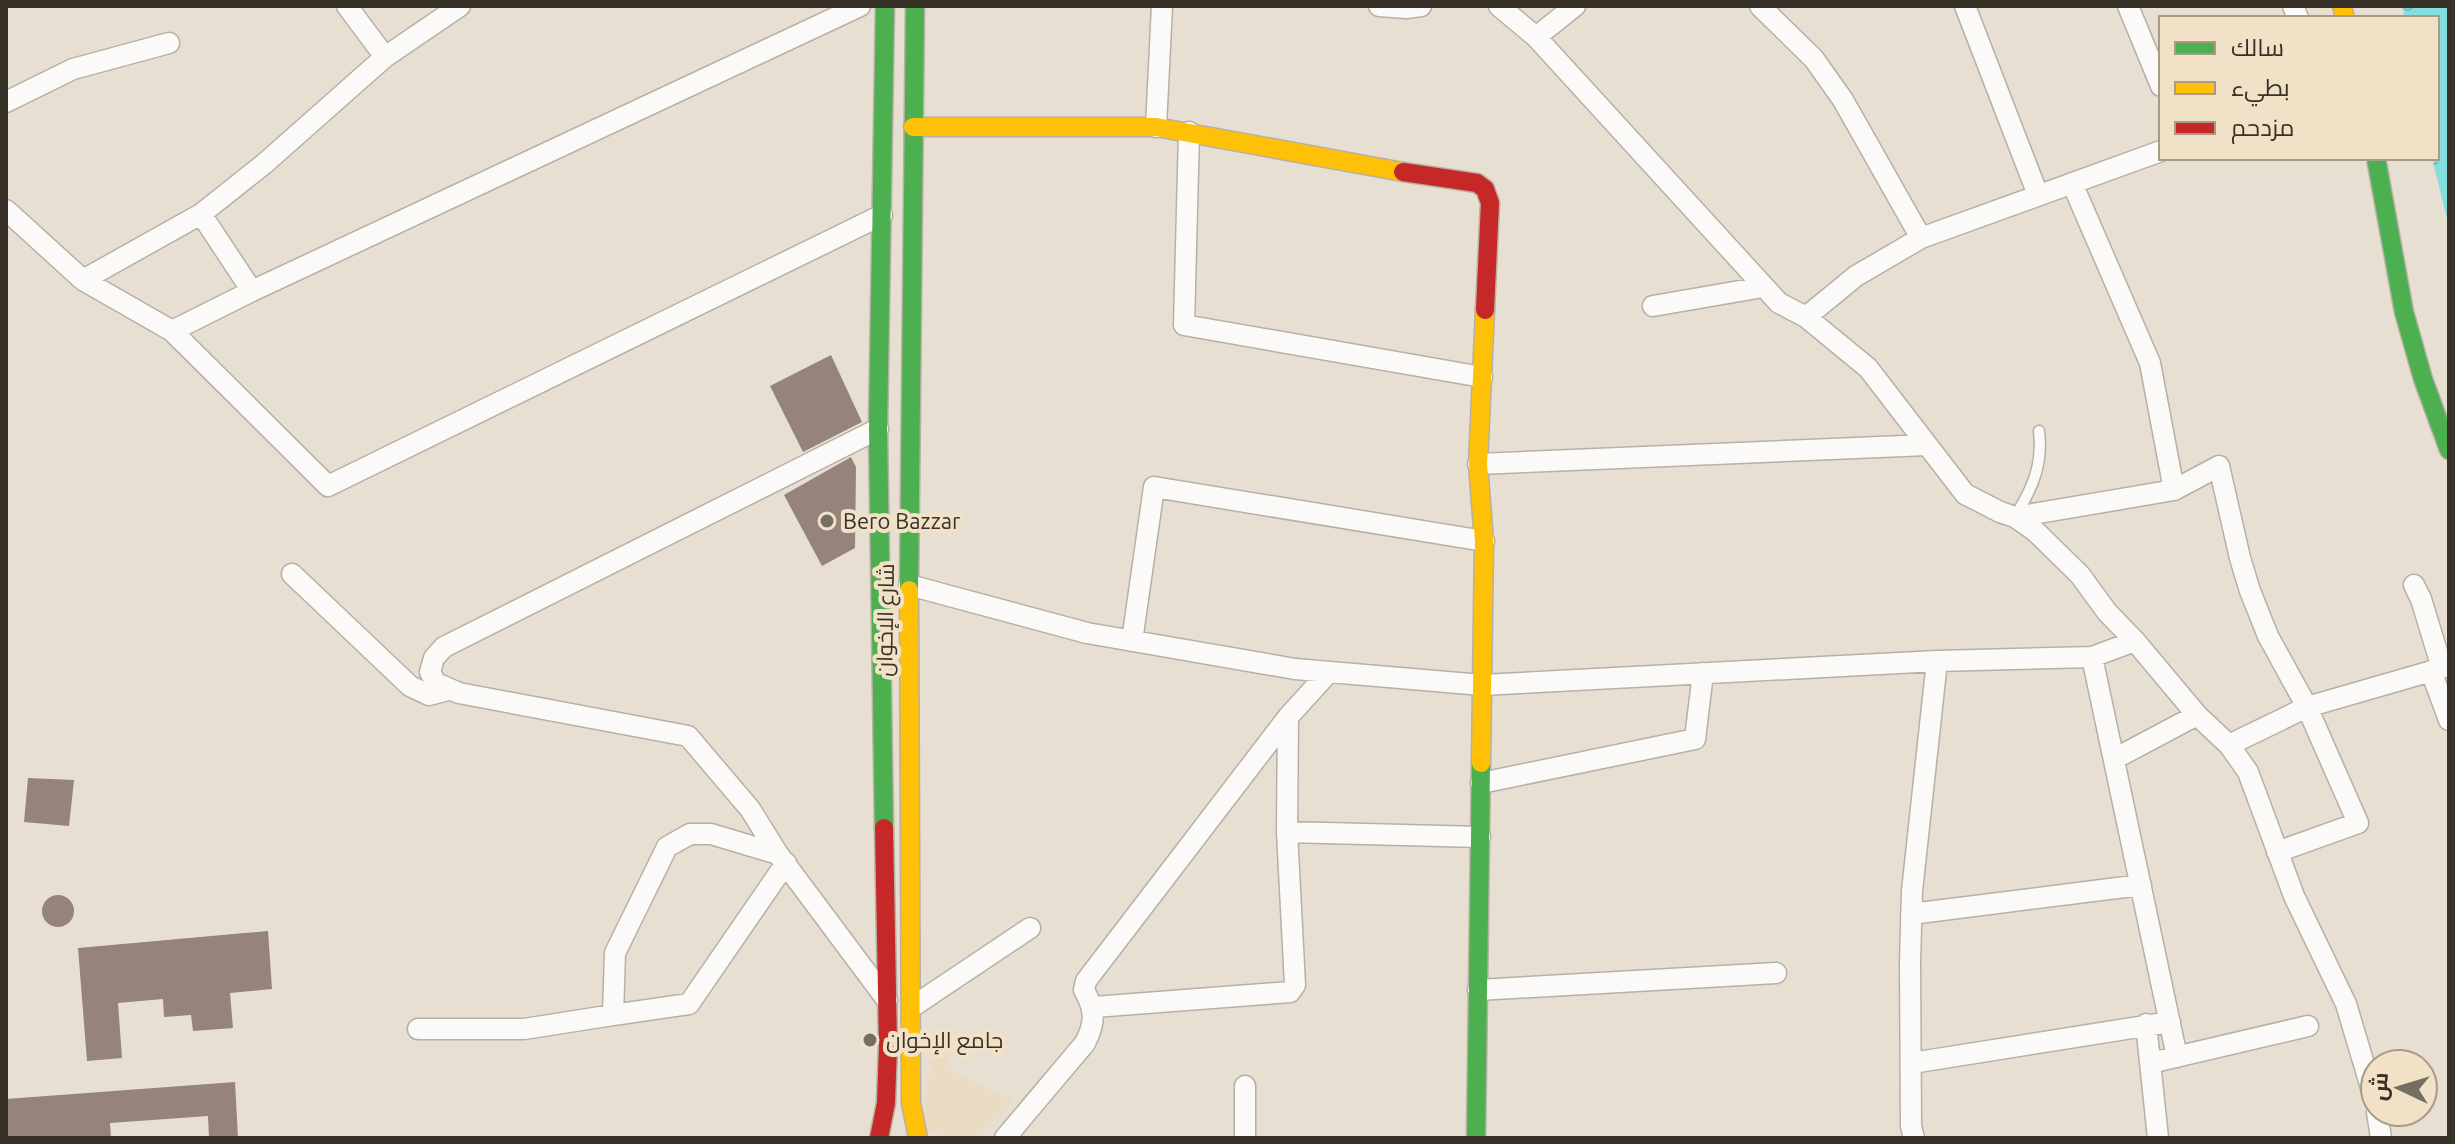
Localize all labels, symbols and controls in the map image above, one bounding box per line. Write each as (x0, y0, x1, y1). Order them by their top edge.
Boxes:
legend (2159, 16, 2439, 160)
text: سالك (2231, 34, 2284, 61)
text: بطيء (2231, 74, 2290, 107)
text: مزدحم (2231, 114, 2294, 144)
place label: Bero Bazzar (843, 508, 961, 533)
marker: Bero Bazzar (818, 512, 836, 530)
street label: شارع الإخوان (871, 563, 901, 677)
place label: جامع الإخوان (886, 1027, 1003, 1055)
marker: جامع الإخوان (861, 1031, 879, 1049)
north arrow (2359, 1048, 2439, 1128)
text: ش (2365, 1072, 2394, 1102)

